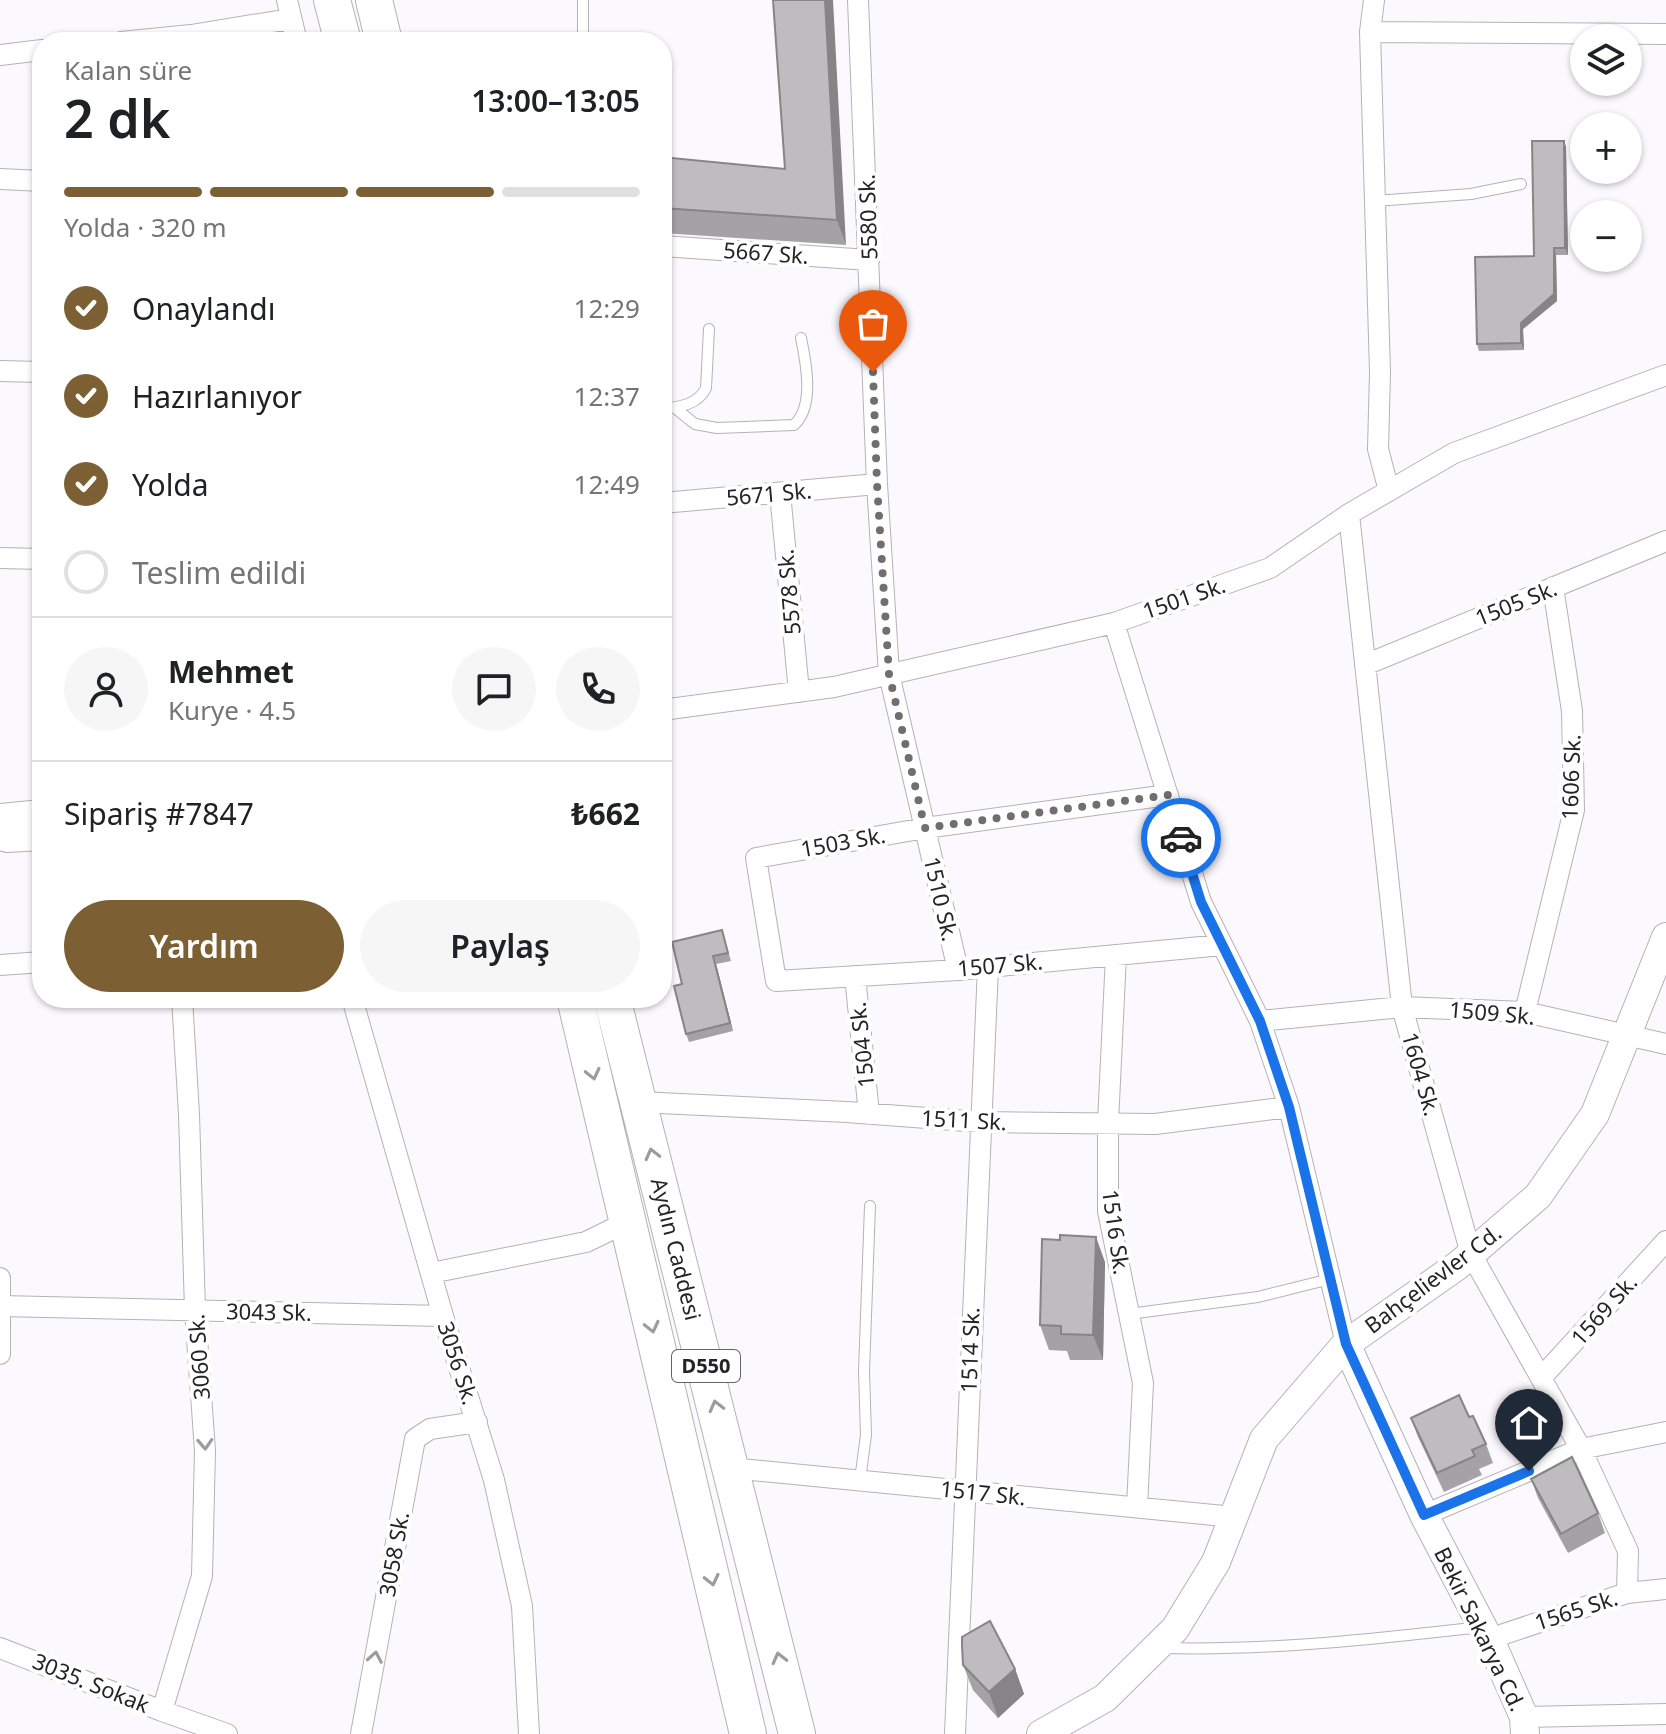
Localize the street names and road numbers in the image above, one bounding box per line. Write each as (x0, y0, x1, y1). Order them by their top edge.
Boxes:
street label: 5580 Sk. (851, 174, 883, 260)
street label: 5667 Sk. (722, 234, 810, 270)
street label: 5671 Sk. (725, 474, 813, 512)
street label: 5578 Sk. (769, 548, 807, 636)
street label: 1501 Sk. (1138, 569, 1229, 625)
street label: 1505 Sk. (1470, 572, 1561, 632)
street label: 1606 Sk. (1554, 734, 1586, 820)
street label: 1503 Sk. (798, 819, 888, 863)
street label: 1510 Sk. (918, 854, 966, 944)
street label: 1507 Sk. (956, 945, 1044, 983)
street label: 1509 Sk. (1448, 993, 1536, 1031)
street label: 1504 Sk. (842, 1001, 880, 1089)
street label: 1604 Sk. (1396, 1028, 1448, 1119)
street label: 1511 Sk. (920, 1102, 1008, 1136)
street label: Aydın Caddesi (645, 1174, 709, 1323)
street label: 1516 Sk. (1096, 1187, 1138, 1276)
street label: Bahçelievler Cd. (1358, 1217, 1507, 1340)
street label: 1569 Sk. (1563, 1267, 1643, 1351)
street label: 3043 Sk. (226, 1295, 312, 1327)
street label: 1514 Sk. (953, 1307, 985, 1393)
street label: 3060 Sk. (180, 1313, 216, 1401)
street label: 3056 Sk. (431, 1317, 486, 1408)
road number: D550 (672, 1350, 740, 1382)
street label: 1517 Sk. (939, 1473, 1027, 1511)
street label: 3058 Sk. (371, 1509, 415, 1599)
street label: Bekir Sakarya Cd. (1428, 1541, 1534, 1716)
street label: 1565 Sk. (1530, 1582, 1621, 1637)
street label: 3035. Sokak (29, 1645, 154, 1719)

